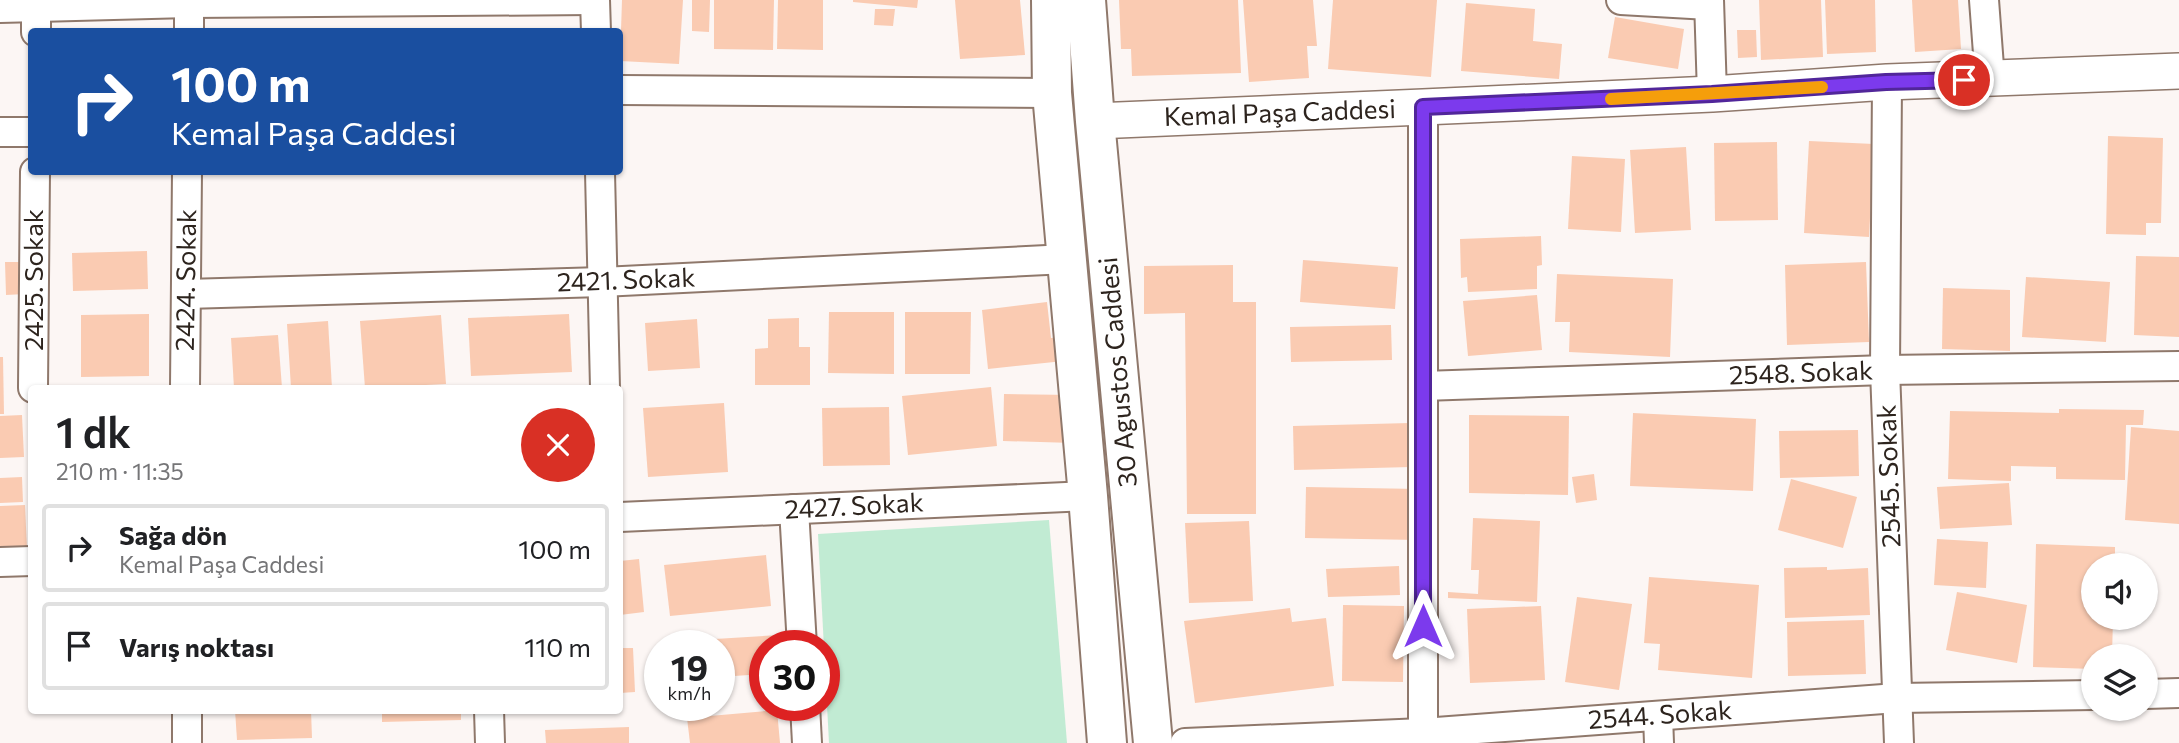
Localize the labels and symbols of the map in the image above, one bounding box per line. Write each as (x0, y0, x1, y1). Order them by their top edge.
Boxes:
pin (1934, 50, 1994, 110)
street label: Kemal Paşa Caddesi (1163, 92, 1396, 131)
street label: 2425. Sokak (17, 209, 48, 351)
street label: 2424. Sokak (168, 209, 201, 351)
street label: 30 Agustos Caddesi (1091, 256, 1142, 488)
street label: 2421. Sokak (556, 261, 696, 296)
street label: 2548. Sokak (1728, 353, 1873, 390)
street label: 2545. Sokak (1870, 404, 1905, 548)
street label: 2427. Sokak (784, 485, 924, 524)
position arrow (1386, 589, 1460, 663)
speed limit sign: 30 (749, 630, 840, 721)
street label: 2544. Sokak (1587, 693, 1733, 734)

